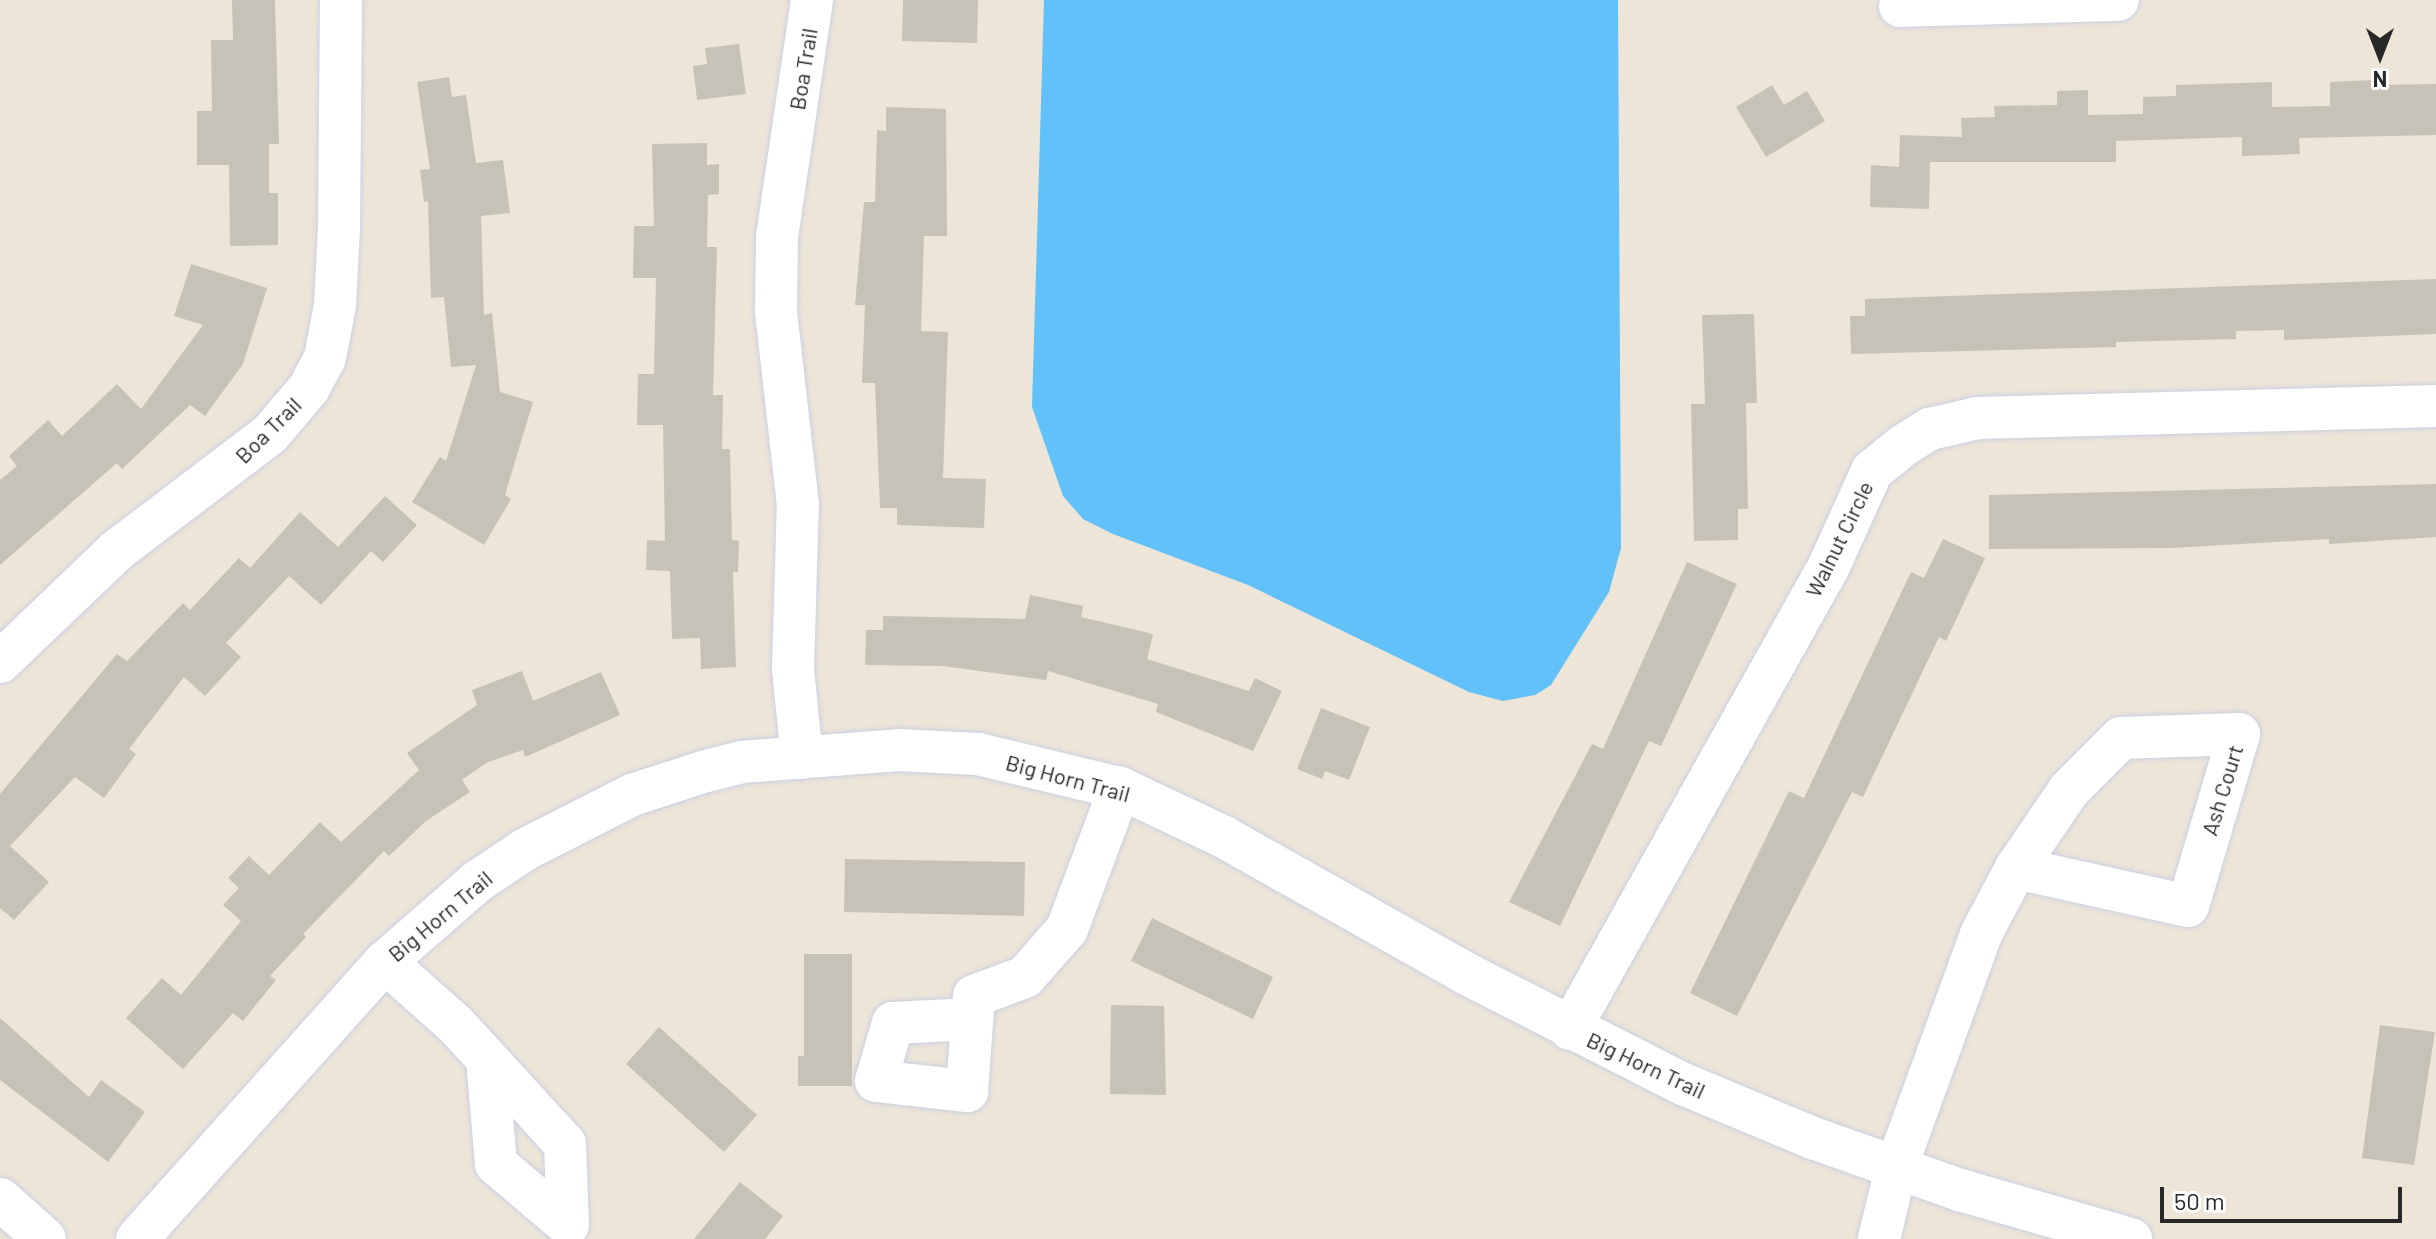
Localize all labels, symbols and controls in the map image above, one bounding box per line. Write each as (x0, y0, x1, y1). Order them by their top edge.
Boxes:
north arrow (2340, 16, 2420, 96)
street label: Boa Trail (783, 26, 823, 112)
text: N (2373, 67, 2387, 93)
street label: Boa Trail (229, 391, 307, 469)
street label: Walnut Circle (1800, 477, 1878, 601)
street label: Ash Court (2196, 741, 2248, 839)
street label: Big Horn Trail (1003, 749, 1133, 807)
street label: Big Horn Trail (383, 865, 497, 967)
street label: Big Horn Trail (1583, 1026, 1709, 1104)
scale bar (2164, 1171, 2406, 1221)
text: 50 m (2174, 1186, 2225, 1215)

